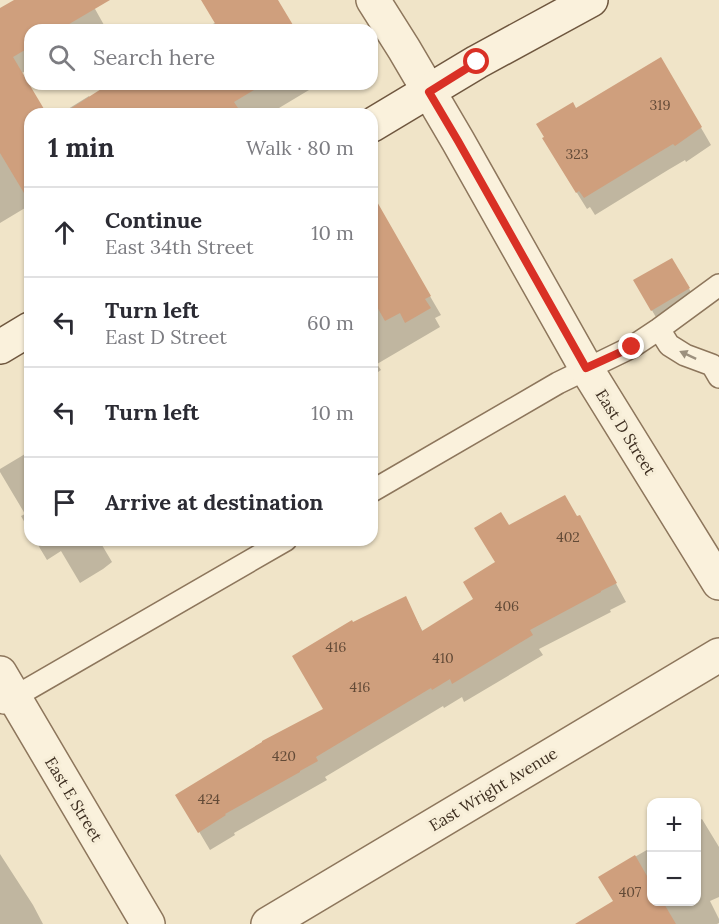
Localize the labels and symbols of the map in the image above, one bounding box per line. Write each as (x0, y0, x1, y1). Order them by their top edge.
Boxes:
route start (463, 48, 489, 74)
house number: 319 (650, 96, 671, 114)
house number: 323 (566, 145, 589, 163)
route end (618, 333, 644, 359)
one-way arrow (679, 351, 696, 360)
street label: East D Street (592, 385, 661, 479)
house number: 402 (556, 528, 580, 546)
house number: 406 (495, 597, 519, 615)
house number: 416 (326, 638, 346, 656)
house number: 410 (432, 649, 454, 667)
house number: 416 (350, 678, 370, 696)
street label: East Wright Avenue (425, 743, 561, 835)
house number: 420 (272, 747, 296, 765)
street label: East E Street (41, 753, 108, 846)
house number: 424 (198, 790, 221, 808)
house number: 407 (619, 883, 642, 901)

